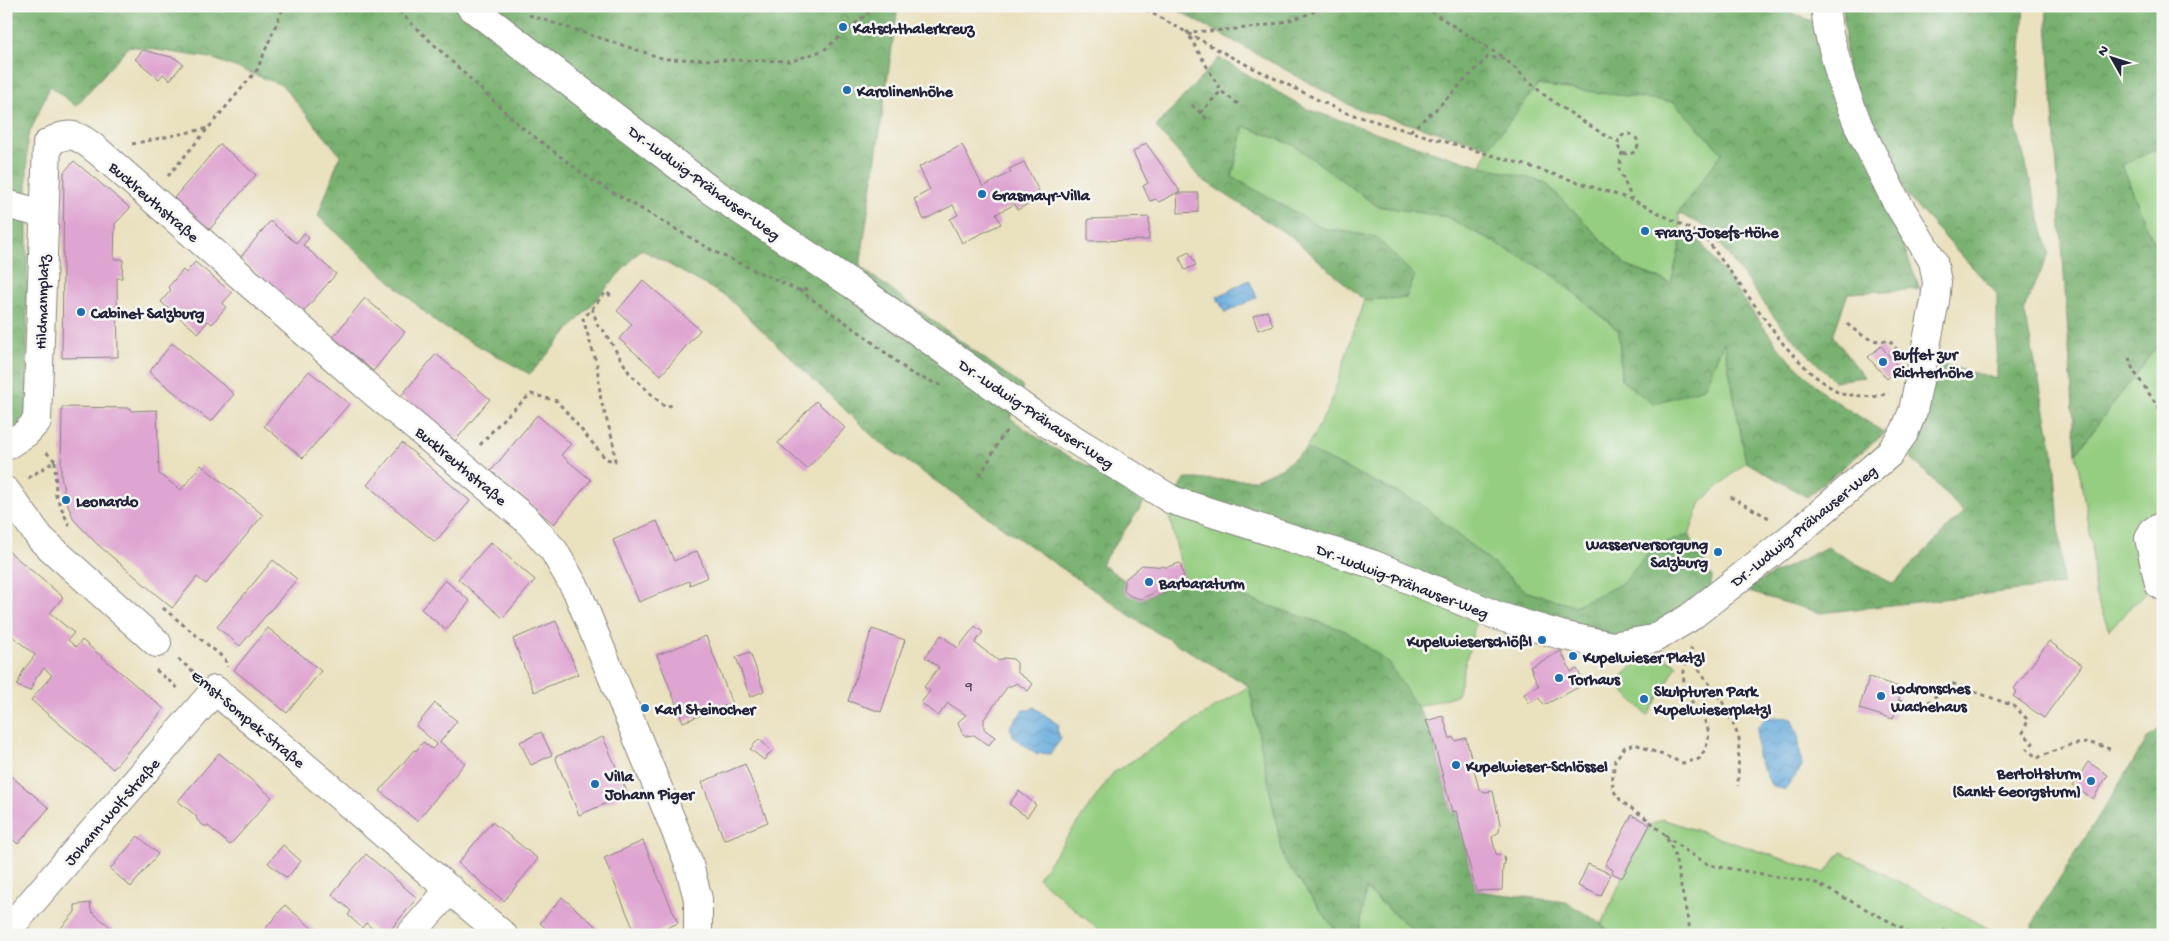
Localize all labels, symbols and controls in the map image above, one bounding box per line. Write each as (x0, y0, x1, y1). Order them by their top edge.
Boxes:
marker: Katschthalerkreuz (837, 21, 849, 33)
place label: Katschthalerkreuz (852, 21, 975, 40)
north arrow (2086, 32, 2136, 82)
text: N (2094, 42, 2113, 60)
marker: Karolinenhöhe (841, 84, 853, 96)
place label: Karolinenhöhe (856, 84, 954, 103)
street label: Dr.-Ludwig-Prähauser-Weg (623, 123, 783, 246)
street label: Bucklreuthstraße (103, 159, 202, 248)
marker: Grasmayr-Villa (976, 188, 988, 200)
place label: Grasmayr-Villa (992, 188, 1091, 207)
place label: Franz-Josefs-Höhe (1654, 224, 1779, 244)
marker: Franz-Josefs-Höhe (1639, 225, 1651, 237)
street label: Hildmannplatz (33, 253, 56, 350)
marker: Cabinet Salzburg (75, 306, 87, 318)
place label: Cabinet Salzburg (90, 306, 204, 325)
place label: Buffet zur Richterhöhe (1892, 346, 1974, 384)
street label: Dr.-Ludwig-Prähauser-Weg (953, 356, 1116, 475)
marker: Buffet zur Richterhöhe (1877, 356, 1889, 368)
street label: Bucklreuthstraße (409, 423, 510, 512)
street label: Dr.-Ludwig-Prähauser-Weg (1727, 463, 1882, 593)
marker: Leonardo (60, 494, 72, 506)
place label: Leonardo (76, 494, 139, 513)
place label: Wasserversorgung Salzburg (1585, 537, 1708, 574)
street label: Dr.-Ludwig-Prähauser-Weg (1312, 541, 1491, 625)
marker: Wasserversorgung Salzburg (1712, 546, 1724, 558)
marker: Barbaraturm (1143, 576, 1155, 588)
place label: Barbaraturm (1158, 576, 1245, 595)
place label: Kupelwieserschlößl (1406, 634, 1532, 653)
marker: Kupelwieserschlößl (1536, 634, 1548, 646)
marker: Kupelwieser Platzl (1567, 650, 1579, 662)
place label: Kupelwieser Platzl (1582, 650, 1706, 669)
street label: Ernst-Sompek-Straße (186, 668, 308, 774)
marker: Torhaus (1553, 672, 1565, 684)
place label: Torhaus (1567, 672, 1621, 691)
house number: 9 (964, 679, 973, 696)
place label: Lodronsches Wachehaus (1890, 681, 1971, 718)
place label: Skulpturen Park Kupelwieserplatzl (1653, 684, 1772, 721)
marker: Lodronsches Wachehaus (1875, 690, 1887, 702)
marker: Skulpturen Park Kupelwieserplatzl (1638, 693, 1650, 705)
marker: Karl Steinocher (639, 702, 651, 714)
place label: Karl Steinocher (654, 702, 758, 721)
street label: Johann-Wolf-Straße (62, 755, 166, 871)
marker: Kupelwieser-Schlössel (1450, 759, 1462, 771)
place label: Kupelwieser-Schlössel (1465, 759, 1608, 778)
place label: Bertoltsturm (Sankt Georgsturm) (1952, 766, 2082, 803)
place label: Villa Johann Piger (604, 769, 696, 806)
marker: Bertoltsturm (Sankt Georgsturm) (2085, 775, 2097, 787)
marker: Villa Johann Piger (589, 778, 601, 790)

